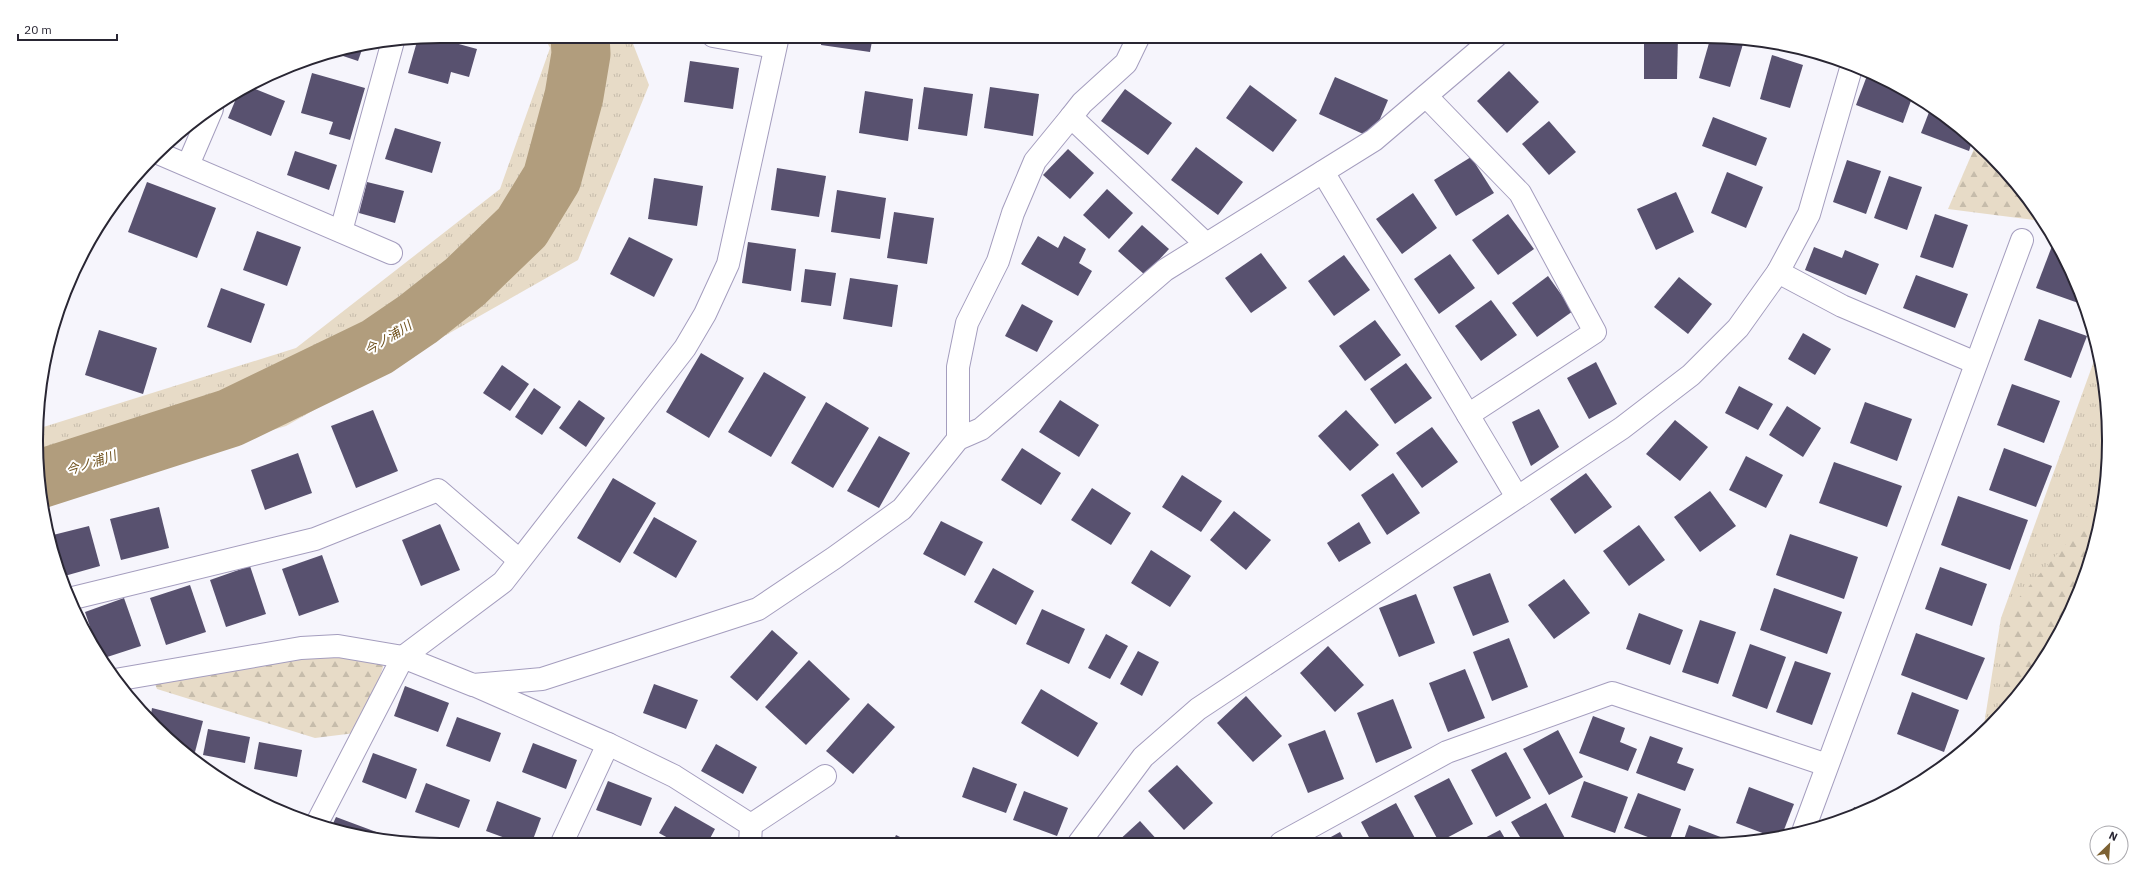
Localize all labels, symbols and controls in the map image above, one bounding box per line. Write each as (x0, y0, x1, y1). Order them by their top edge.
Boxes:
scale bar (18, 16, 117, 42)
text: 20 m (24, 22, 52, 37)
water label: 今ノ浦川 (361, 316, 416, 359)
water label: 今ノ浦川 (64, 446, 120, 479)
north arrow (2089, 825, 2129, 865)
text: N (2107, 828, 2120, 844)

